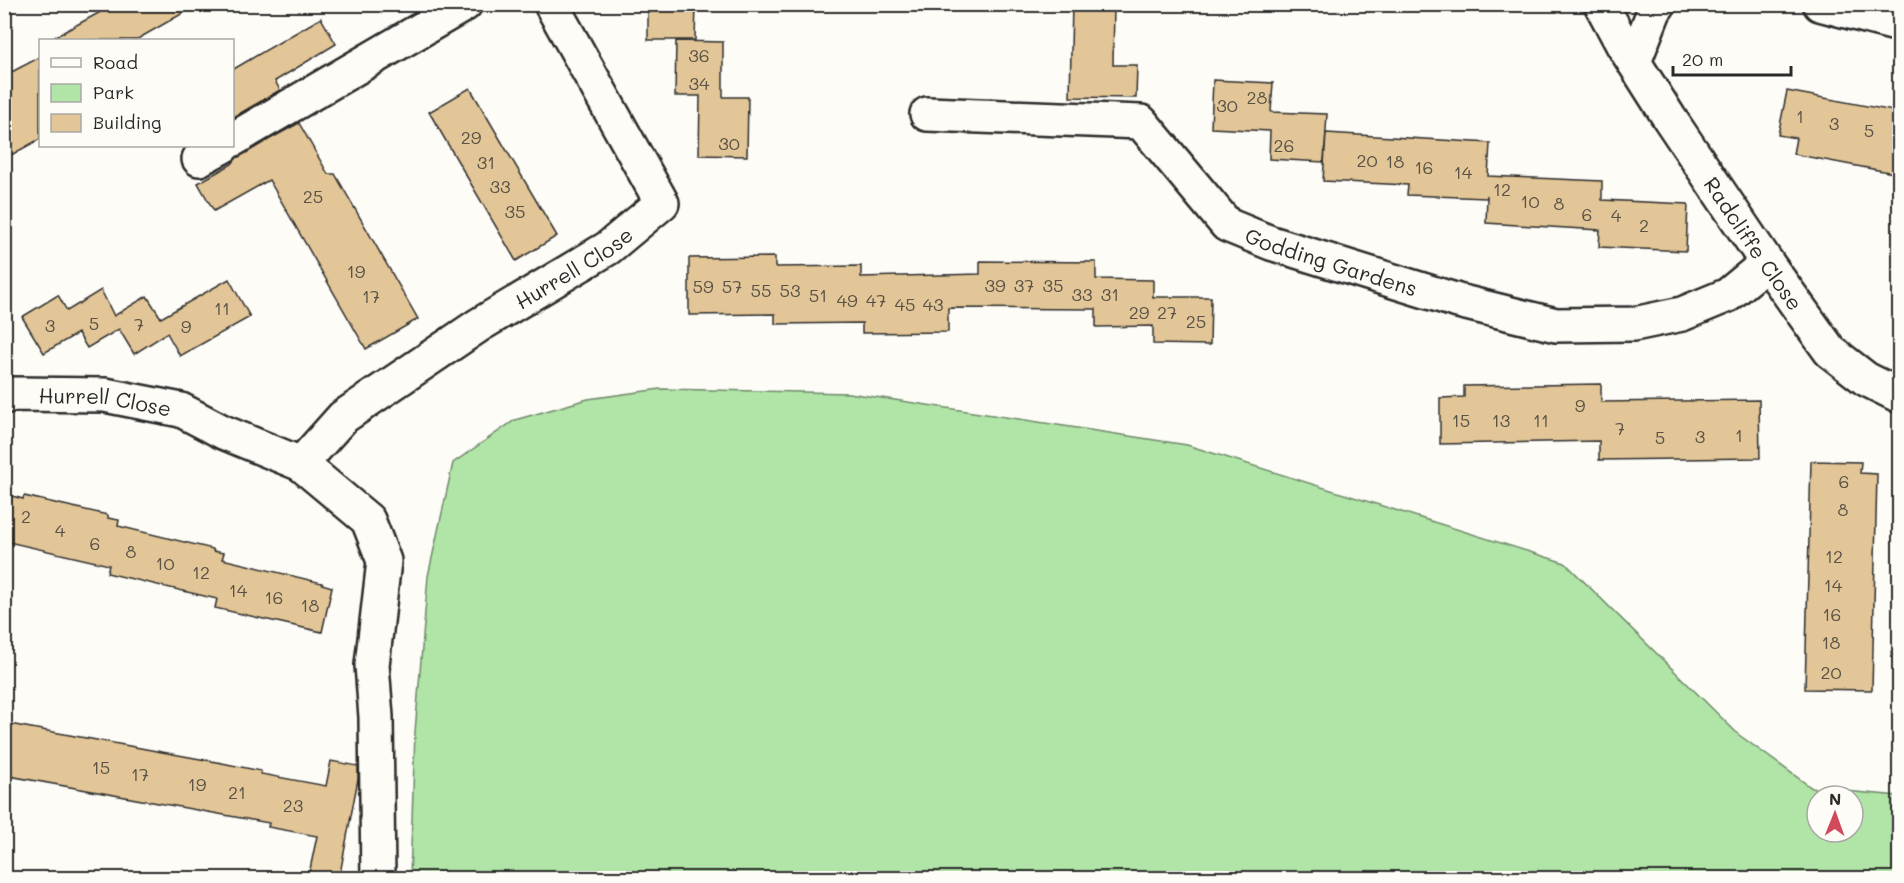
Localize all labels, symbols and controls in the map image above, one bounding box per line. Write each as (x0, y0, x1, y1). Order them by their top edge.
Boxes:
legend (39, 39, 234, 147)
scale bar (1673, 39, 1792, 77)
house number: 36 (688, 43, 710, 67)
text: 20 m (1682, 47, 1723, 71)
text: Road (93, 50, 138, 74)
house number: 34 (688, 71, 710, 95)
text: Park (93, 80, 134, 104)
house number: 28 (1247, 85, 1268, 109)
house number: 30 (1216, 93, 1238, 117)
house number: 1 (1796, 104, 1804, 128)
text: Building (93, 110, 161, 134)
house number: 3 (1829, 111, 1839, 135)
house number: 5 (1864, 118, 1874, 142)
house number: 29 (461, 125, 482, 149)
house number: 30 (718, 131, 740, 155)
house number: 26 (1274, 133, 1294, 157)
house number: 20 (1356, 148, 1378, 172)
house number: 18 (1386, 149, 1405, 173)
house number: 31 (477, 150, 495, 174)
house number: 16 (1415, 155, 1433, 179)
house number: 14 (1454, 160, 1473, 184)
street label: Radcliffe Close (1699, 171, 1810, 315)
house number: 33 (489, 174, 511, 198)
house number: 12 (1493, 177, 1511, 201)
house number: 25 (303, 184, 323, 208)
house number: 10 (1520, 189, 1540, 213)
house number: 8 (1554, 191, 1565, 215)
house number: 35 (504, 199, 526, 223)
house number: 6 (1582, 202, 1592, 226)
house number: 4 (1611, 203, 1622, 227)
house number: 2 (1639, 213, 1649, 237)
street label: Hurrell Close (510, 220, 638, 314)
street label: Godding Gardens (1241, 221, 1421, 301)
house number: 19 (347, 259, 366, 283)
house number: 39 (984, 273, 1006, 297)
house number: 37 (1014, 273, 1034, 297)
house number: 35 (1042, 273, 1064, 297)
house number: 59 (692, 274, 714, 298)
house number: 57 (722, 274, 742, 298)
house number: 55 (751, 278, 772, 302)
house number: 53 (779, 278, 801, 302)
house number: 33 (1071, 282, 1093, 306)
house number: 31 (1101, 282, 1119, 306)
house number: 51 (809, 283, 827, 307)
house number: 17 (362, 284, 380, 308)
house number: 49 (836, 288, 858, 312)
house number: 47 (866, 288, 886, 312)
house number: 45 (894, 292, 916, 316)
house number: 43 (922, 292, 944, 316)
house number: 11 (214, 296, 230, 320)
house number: 29 (1129, 300, 1150, 324)
house number: 27 (1157, 300, 1177, 324)
house number: 25 (1186, 309, 1206, 333)
house number: 5 (89, 311, 99, 335)
house number: 7 (134, 312, 144, 336)
house number: 3 (45, 313, 55, 337)
house number: 9 (181, 314, 192, 338)
street label: Hurrell Close (38, 381, 174, 421)
house number: 9 (1575, 393, 1586, 417)
house number: 15 (1452, 408, 1470, 432)
house number: 13 (1492, 408, 1510, 432)
house number: 11 (1533, 408, 1549, 432)
house number: 7 (1615, 416, 1625, 440)
house number: 1 (1735, 423, 1743, 447)
house number: 3 (1695, 424, 1705, 448)
house number: 5 (1655, 425, 1665, 449)
house number: 6 (1839, 469, 1849, 493)
house number: 8 (1838, 497, 1849, 521)
house number: 2 (21, 504, 31, 528)
house number: 4 (55, 518, 66, 542)
house number: 6 (90, 531, 100, 555)
house number: 8 (126, 539, 137, 563)
house number: 12 (1825, 544, 1843, 568)
house number: 10 (155, 551, 175, 575)
house number: 12 (192, 560, 210, 584)
house number: 14 (1824, 573, 1843, 597)
house number: 14 (229, 578, 248, 602)
house number: 16 (265, 585, 283, 609)
house number: 18 (301, 593, 320, 617)
house number: 16 (1823, 602, 1841, 626)
house number: 18 (1822, 630, 1841, 654)
house number: 20 (1820, 660, 1842, 684)
house number: 15 (92, 755, 110, 779)
house number: 17 (131, 762, 149, 786)
house number: 19 (188, 772, 207, 796)
house number: 21 (228, 780, 246, 804)
north arrow (1805, 784, 1865, 844)
text: N (1829, 788, 1842, 809)
house number: 23 (283, 793, 303, 817)

